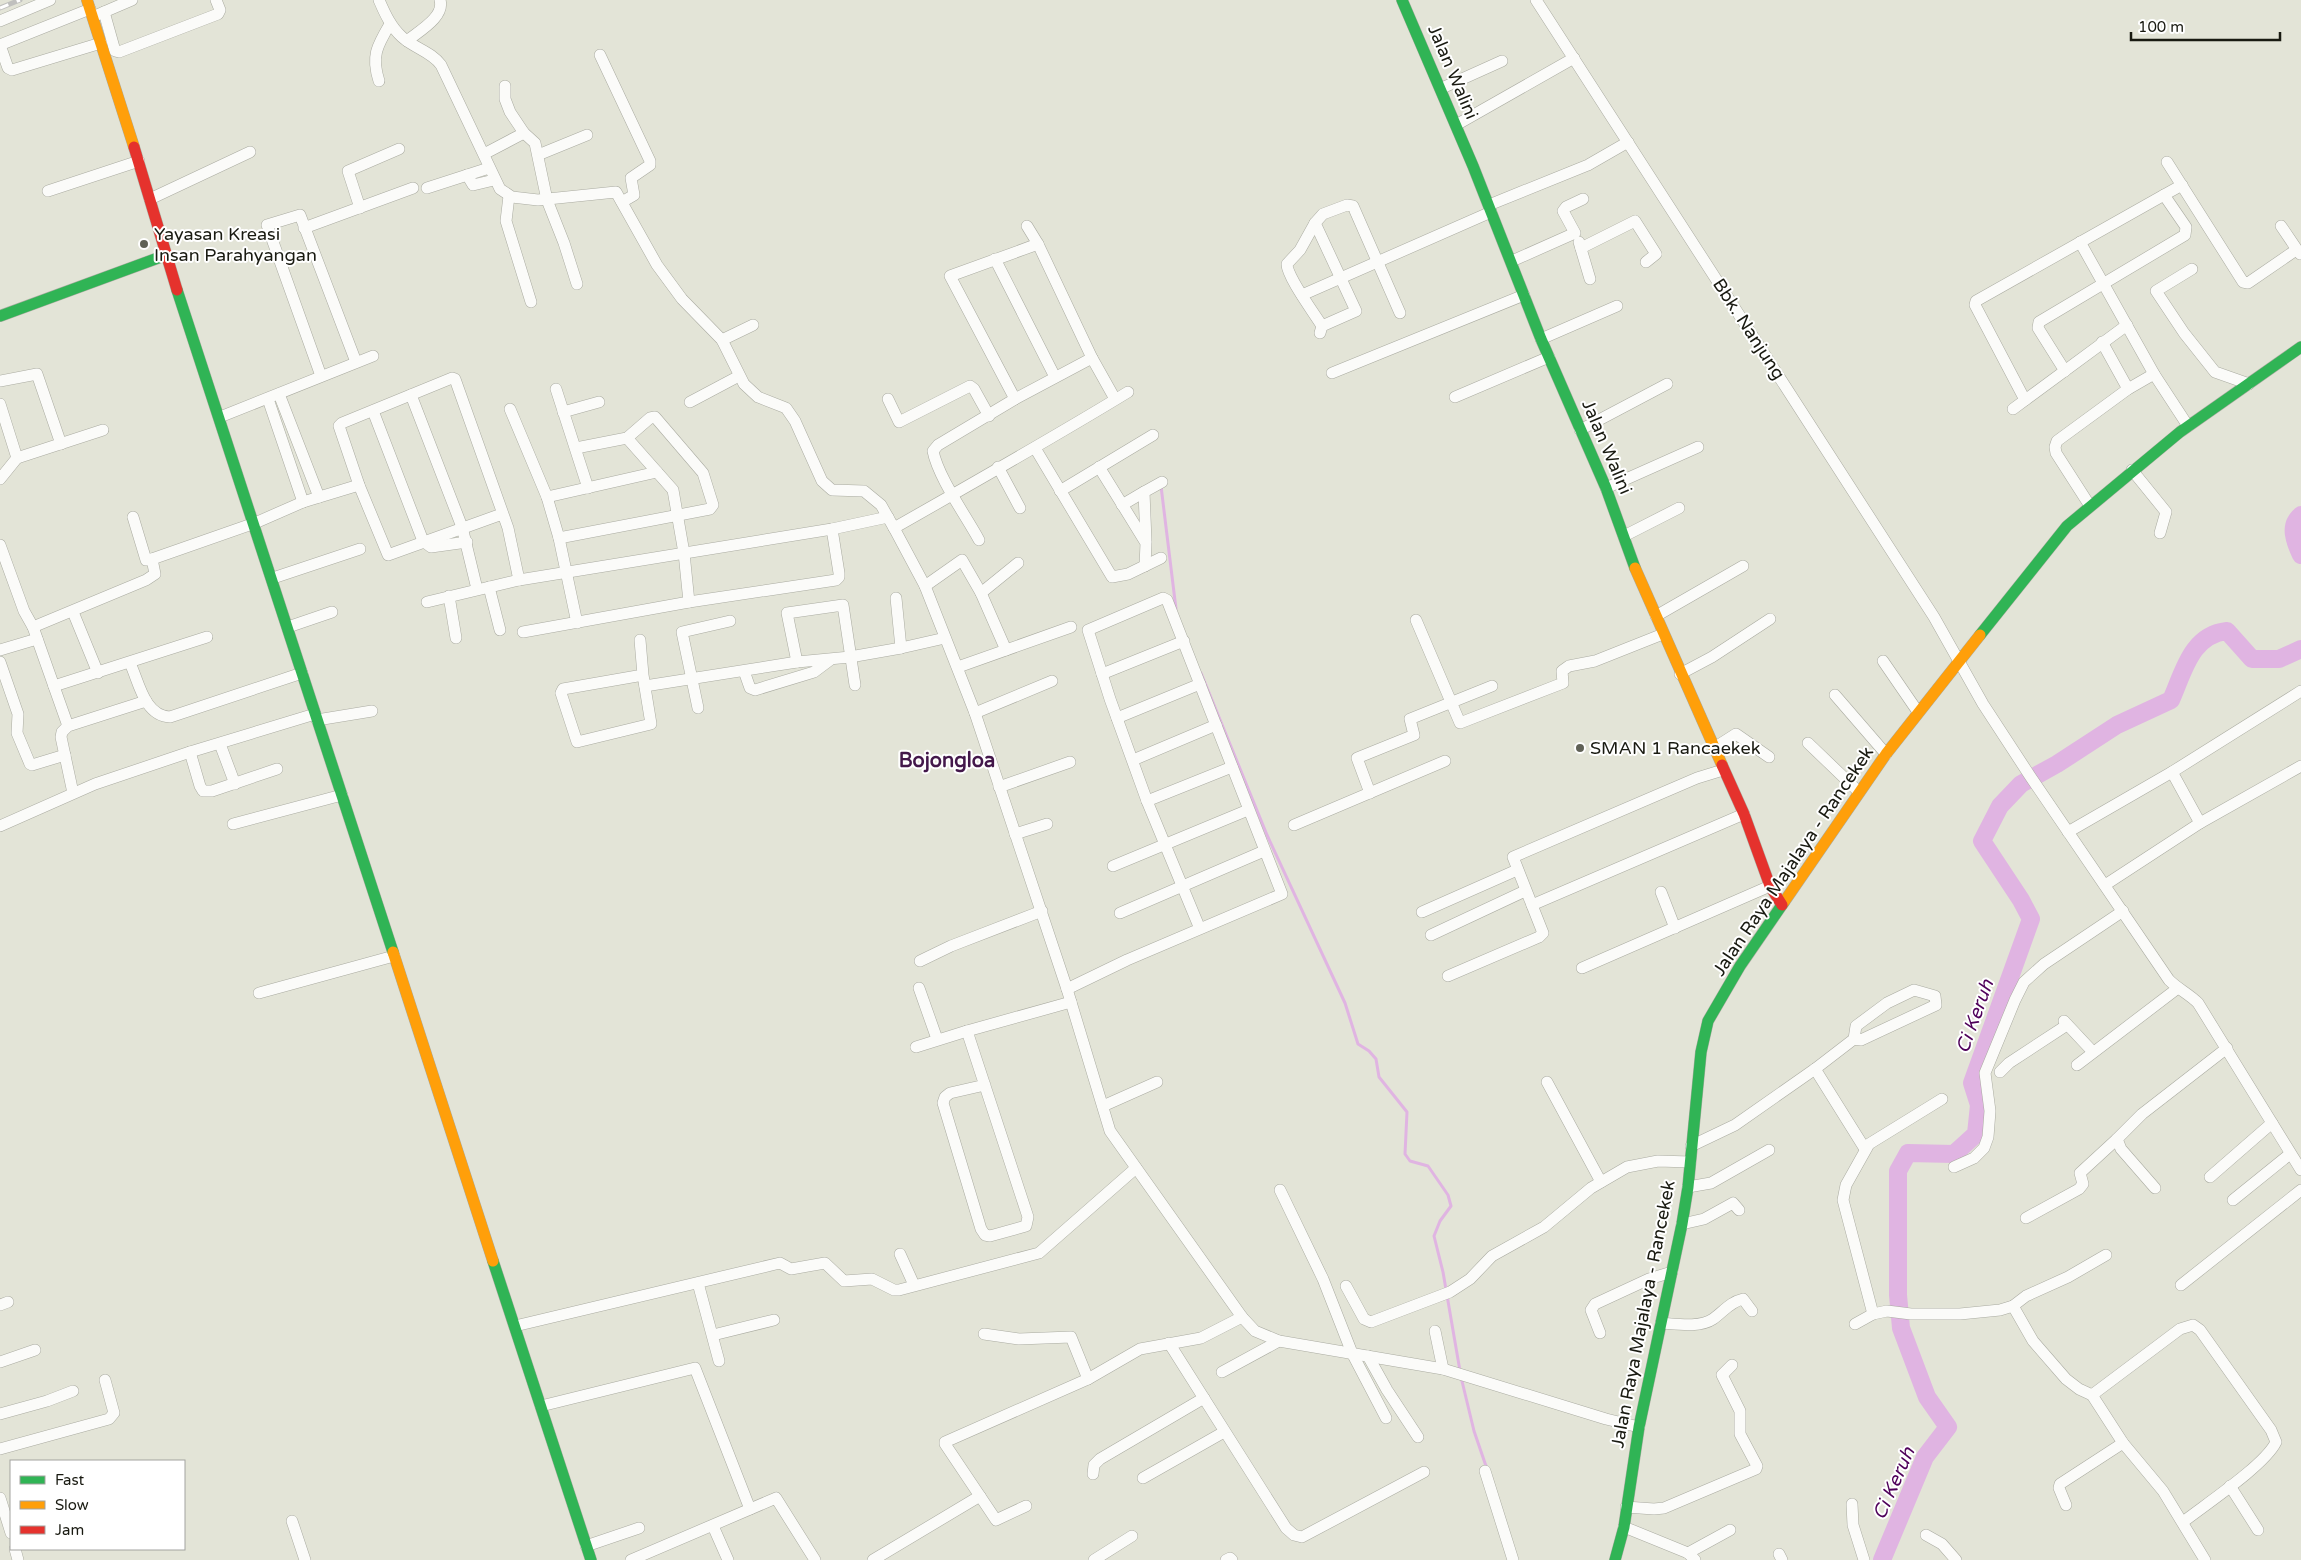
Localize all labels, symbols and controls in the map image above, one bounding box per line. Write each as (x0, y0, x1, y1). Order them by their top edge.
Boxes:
scale bar (2131, 10, 2280, 42)
text: 100 m (2138, 18, 2184, 36)
street label: Jalan Walini (1423, 21, 1483, 123)
place label: Yayasan Kreasi Insan Parahyangan (154, 223, 317, 266)
marker: Yayasan Kreasi Insan Parahyangan (138, 238, 150, 250)
street label: Bbk. Nanjung (1708, 274, 1790, 384)
street label: Jalan Walini (1577, 396, 1637, 498)
place label: SMAN 1 Rancaekek (1590, 737, 1761, 759)
marker: SMAN 1 Rancaekek (1574, 742, 1586, 754)
street label: Jalan Raya Majalaya - Rancekek (1708, 742, 1878, 980)
district label: Bojongloa (899, 749, 995, 773)
water label: Ci Keruh (1951, 976, 1999, 1056)
street label: Jalan Raya Majalaya - Rancekek (1606, 1178, 1680, 1450)
water label: Ci Keruh (1868, 1443, 1920, 1523)
legend (10, 1460, 185, 1550)
text: Fast (55, 1471, 85, 1489)
text: Slow (55, 1496, 89, 1514)
text: Jam (55, 1521, 84, 1539)

